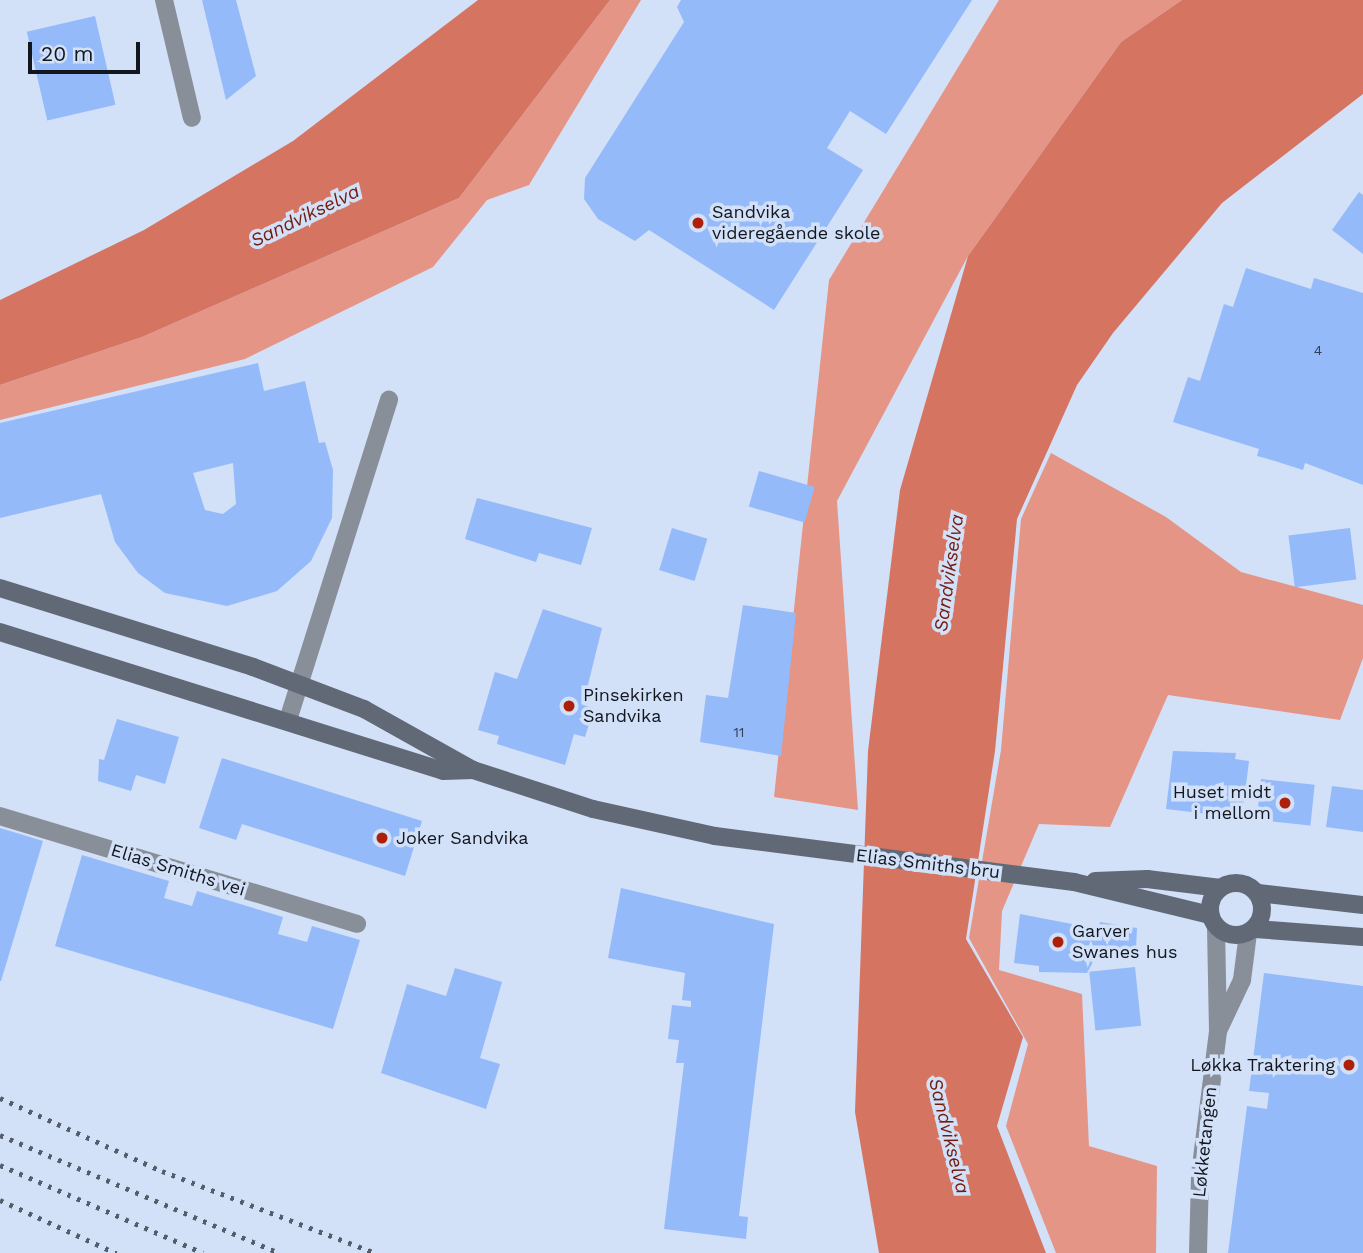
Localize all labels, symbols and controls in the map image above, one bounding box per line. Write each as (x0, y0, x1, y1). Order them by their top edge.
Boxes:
scale bar (32, 28, 144, 72)
text: 20 m (41, 41, 93, 66)
water label: Sandvikselva (247, 180, 363, 252)
place label: Sandvika videregående skole (712, 202, 880, 244)
marker: Sandvika videregående skole (690, 215, 706, 231)
house number: 4 (1314, 342, 1322, 358)
water label: Sandvikselva (929, 513, 969, 633)
place label: Pinsekirken Sandvika (583, 685, 684, 728)
marker: Pinsekirken Sandvika (561, 698, 577, 714)
house number: 11 (734, 724, 744, 740)
place label: Huset midt i mellom (1173, 782, 1271, 824)
marker: Huset midt i mellom (1277, 795, 1293, 811)
place label: Joker Sandvika (396, 827, 529, 849)
marker: Joker Sandvika (374, 830, 390, 846)
street label: Elias Smiths vei (108, 839, 248, 901)
street label: Elias Smiths bru (855, 844, 1001, 884)
place label: Garver Swanes hus (1072, 921, 1177, 964)
marker: Garver Swanes hus (1050, 934, 1066, 950)
place label: Løkka Traktering (1189, 1054, 1335, 1076)
marker: Løkka Traktering (1341, 1057, 1357, 1073)
water label: Sandvikselva (924, 1076, 974, 1196)
street label: Løkketangen (1188, 1085, 1222, 1199)

